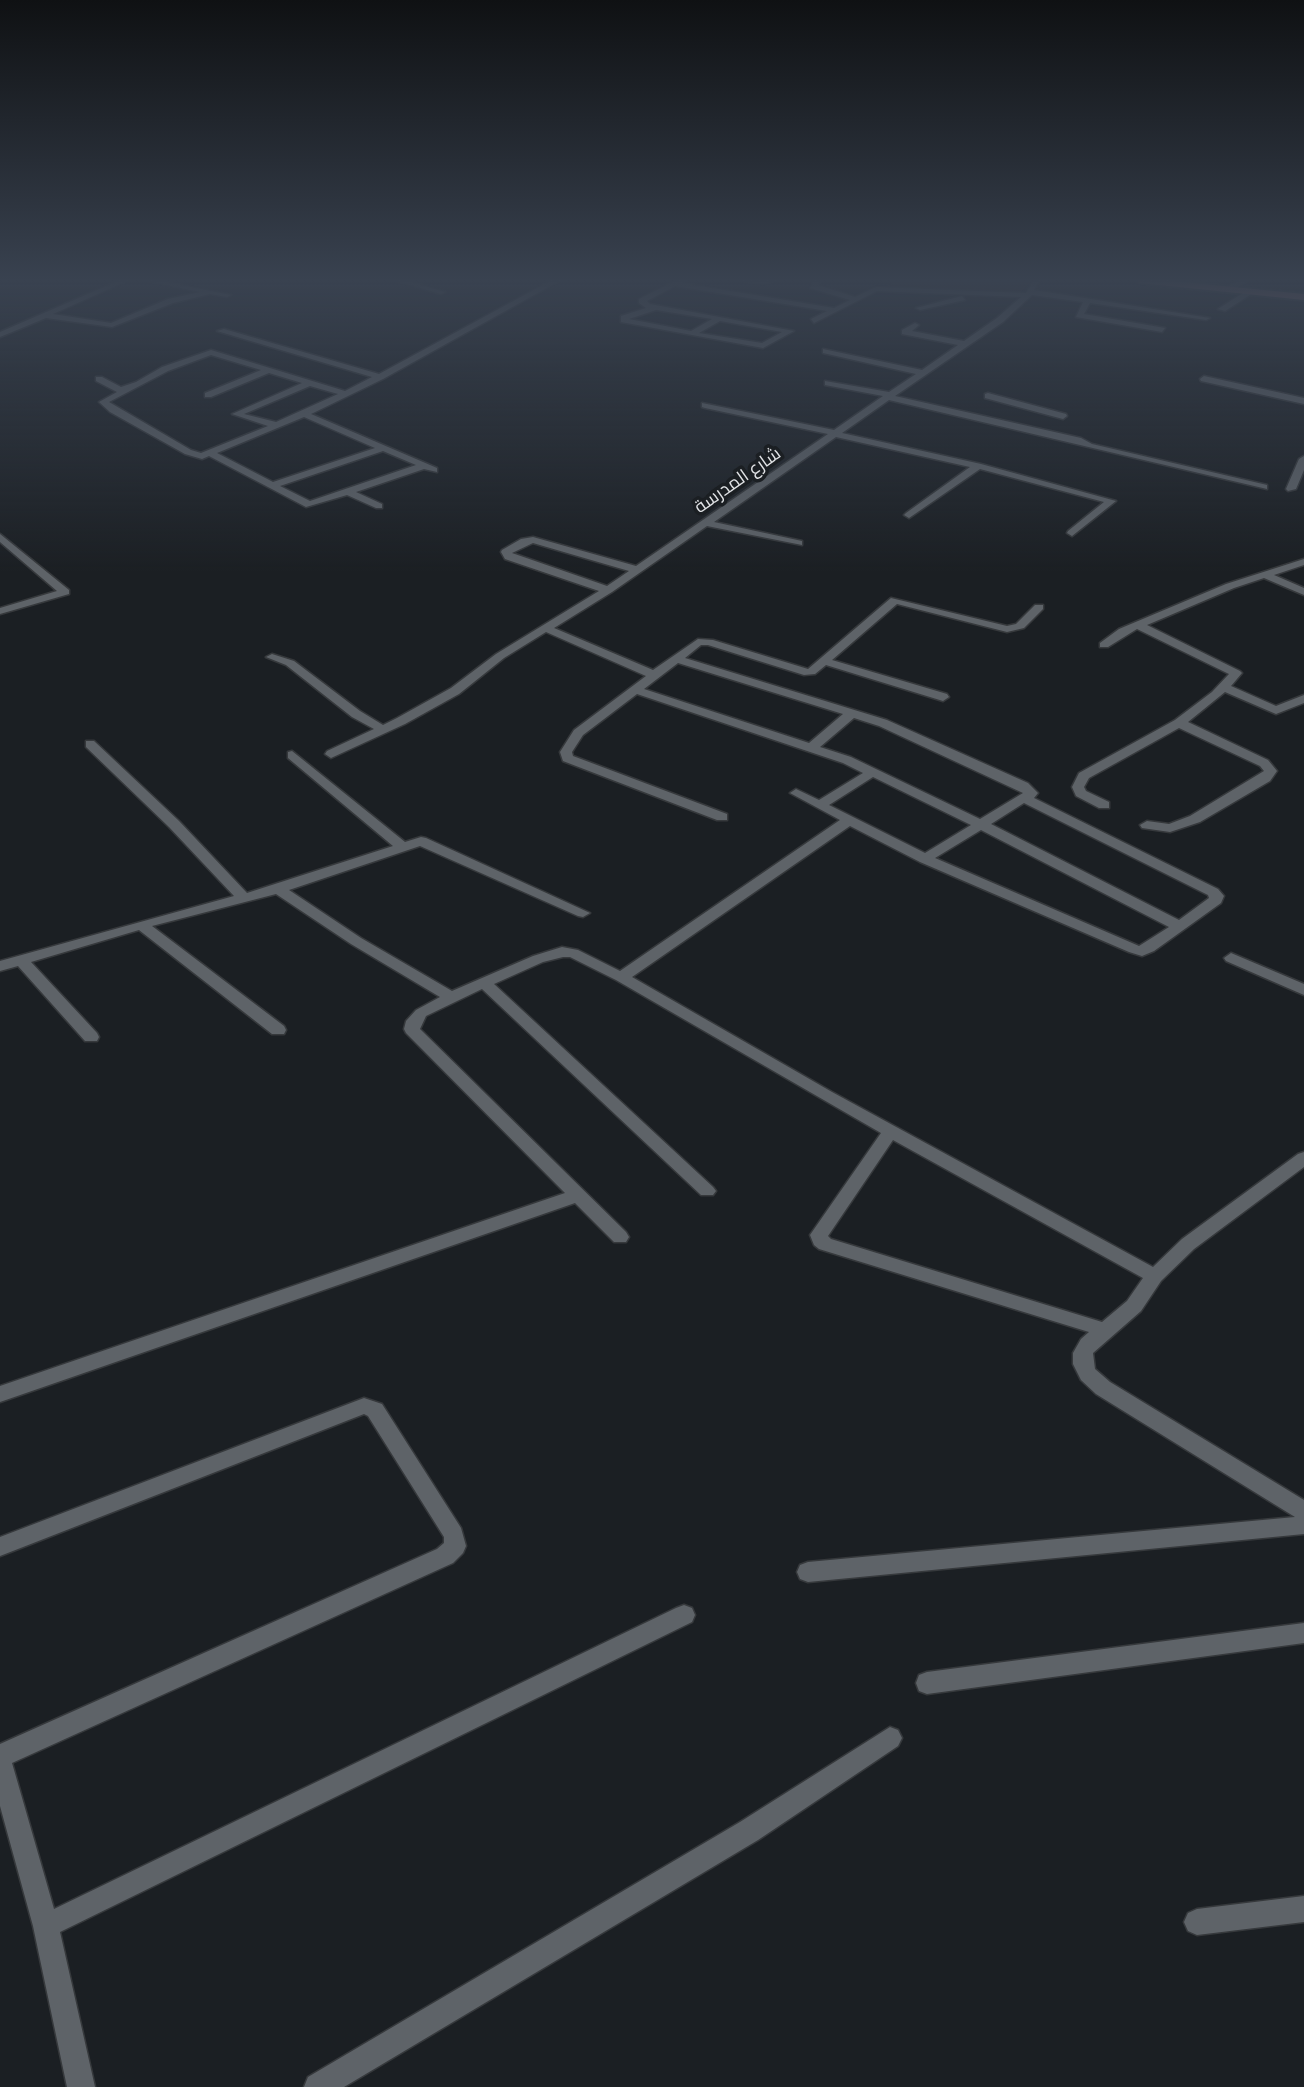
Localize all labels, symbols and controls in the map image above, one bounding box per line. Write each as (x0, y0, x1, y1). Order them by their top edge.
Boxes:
street label: شارع المدرسة (691, 443, 785, 519)

